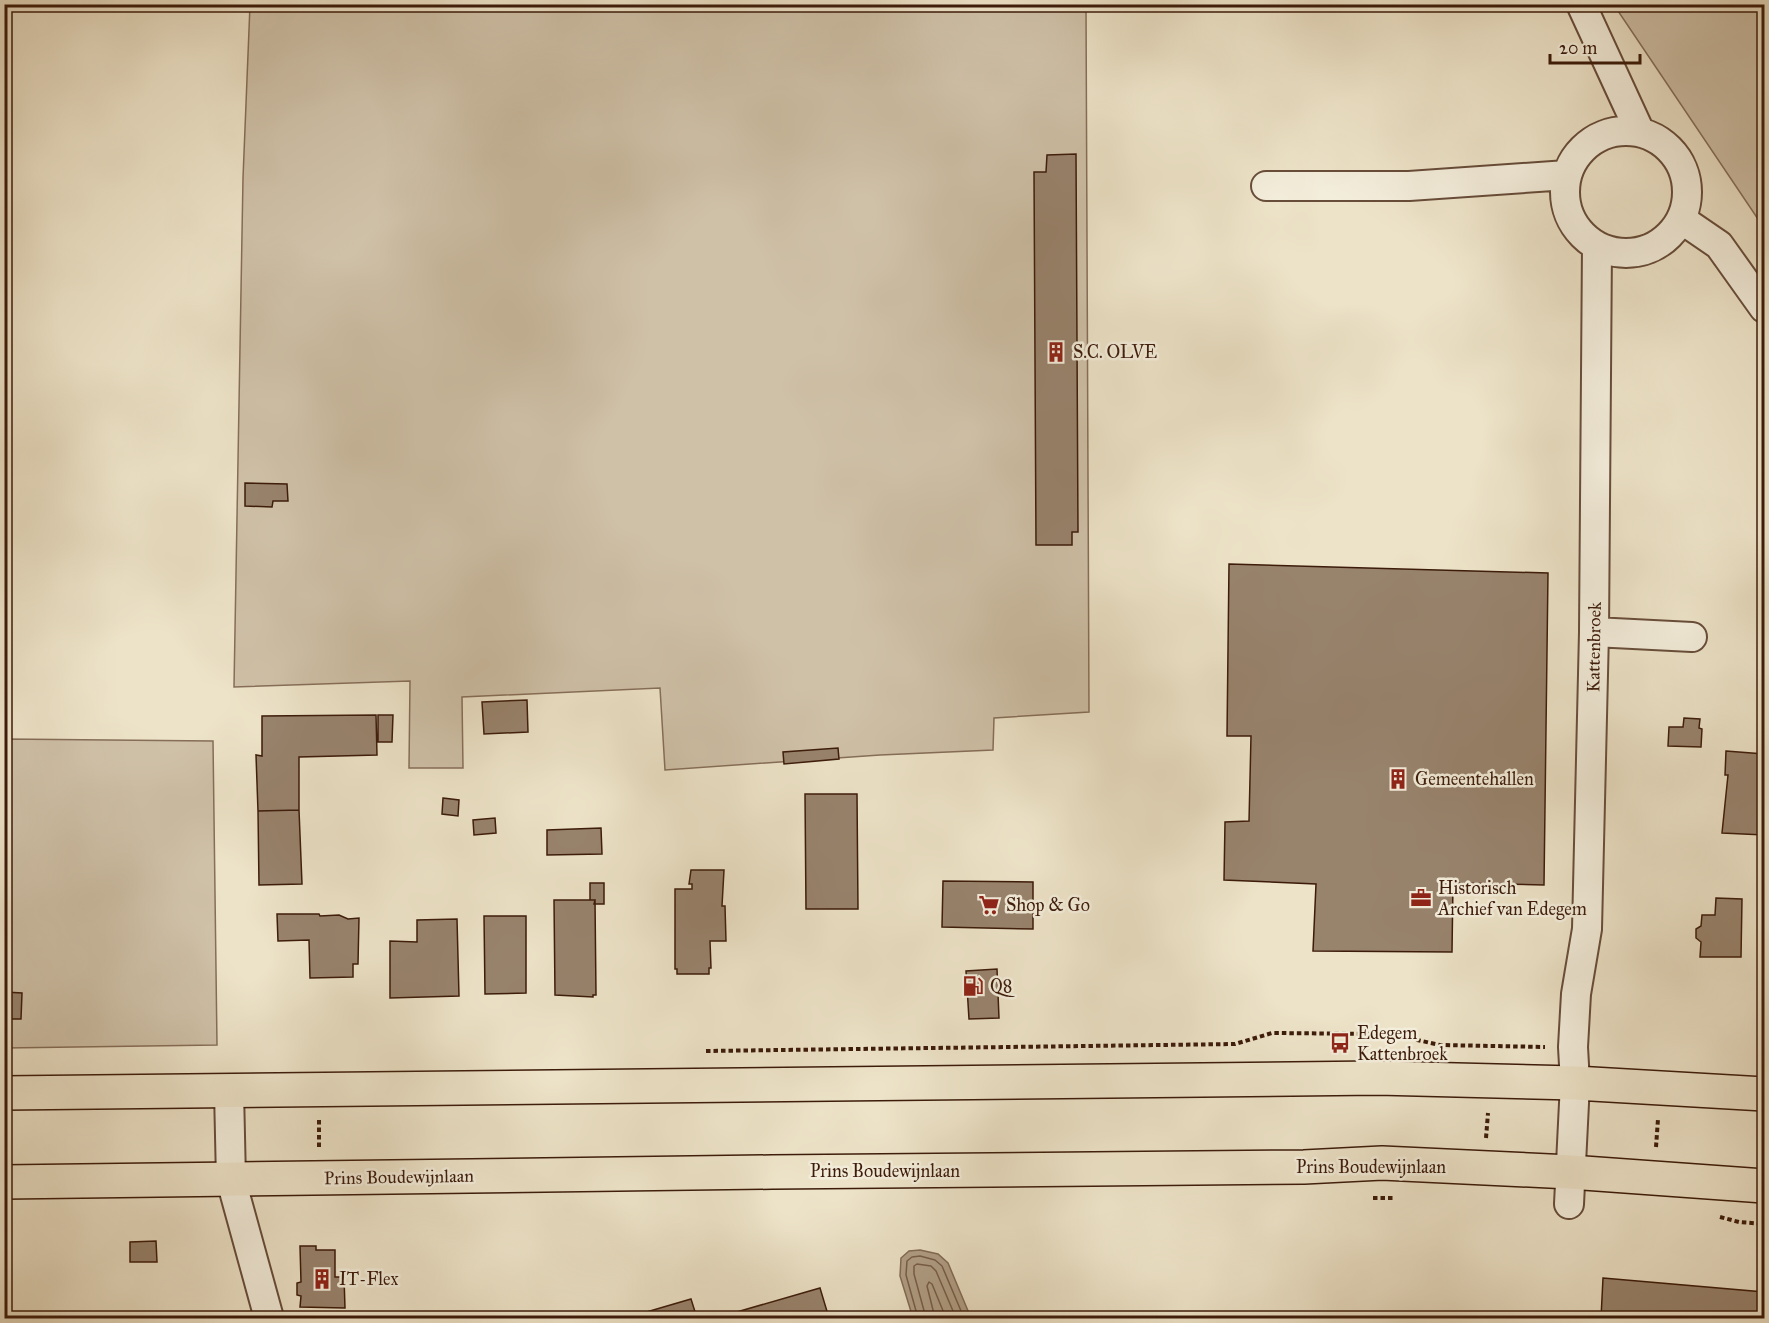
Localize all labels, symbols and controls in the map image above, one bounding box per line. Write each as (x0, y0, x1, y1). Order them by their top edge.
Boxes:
scale bar (1550, 27, 1640, 65)
text: 20 m (1559, 37, 1597, 59)
building icon: S.C. OLVE (1044, 340, 1068, 364)
place label: S.C. OLVE (1073, 341, 1157, 363)
street label: Kattenbroek (1582, 601, 1606, 692)
building icon: Gemeentehallen (1386, 767, 1410, 791)
place label: Gemeentehallen (1415, 768, 1534, 790)
place label: Historisch Archief van Edegem (1437, 877, 1587, 921)
office icon: Historisch Archief van Edegem (1409, 886, 1433, 910)
supermarket icon: Shop & Go (977, 893, 1001, 917)
place label: Shop & Go (1006, 894, 1090, 916)
fuel station icon: Q8 (961, 974, 985, 998)
place label: Q8 (990, 975, 1015, 997)
place label: Edegem Kattenbroek (1357, 1022, 1448, 1065)
bus stop icon: Edegem Kattenbroek (1328, 1031, 1352, 1055)
street label: Prins Boudewijnlaan (1296, 1156, 1446, 1178)
street label: Prins Boudewijnlaan (810, 1160, 960, 1182)
street label: Prins Boudewijnlaan (324, 1165, 474, 1189)
building icon: IT-Flex (310, 1267, 334, 1291)
place label: IT-Flex (339, 1268, 398, 1290)

